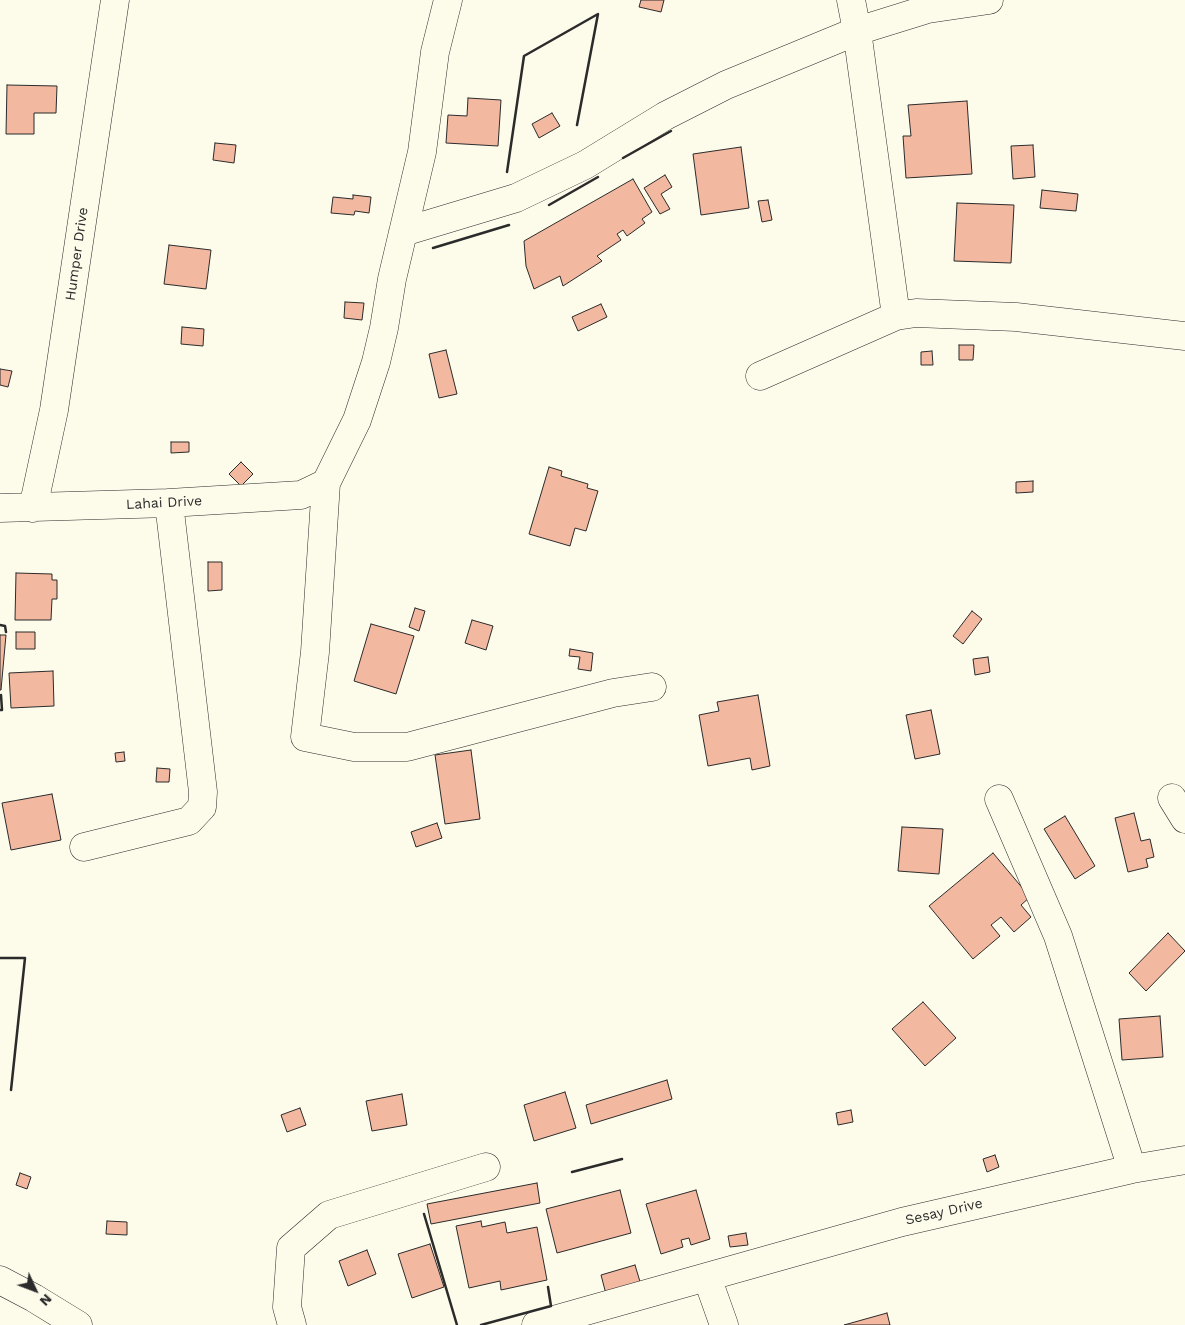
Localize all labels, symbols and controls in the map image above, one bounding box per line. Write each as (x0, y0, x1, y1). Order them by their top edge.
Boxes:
street label: Humper Drive (62, 206, 92, 302)
street label: Lahai Drive (126, 493, 202, 513)
street label: Sesay Drive (904, 1195, 984, 1229)
north arrow (10, 1265, 60, 1315)
text: N (37, 1291, 55, 1309)

